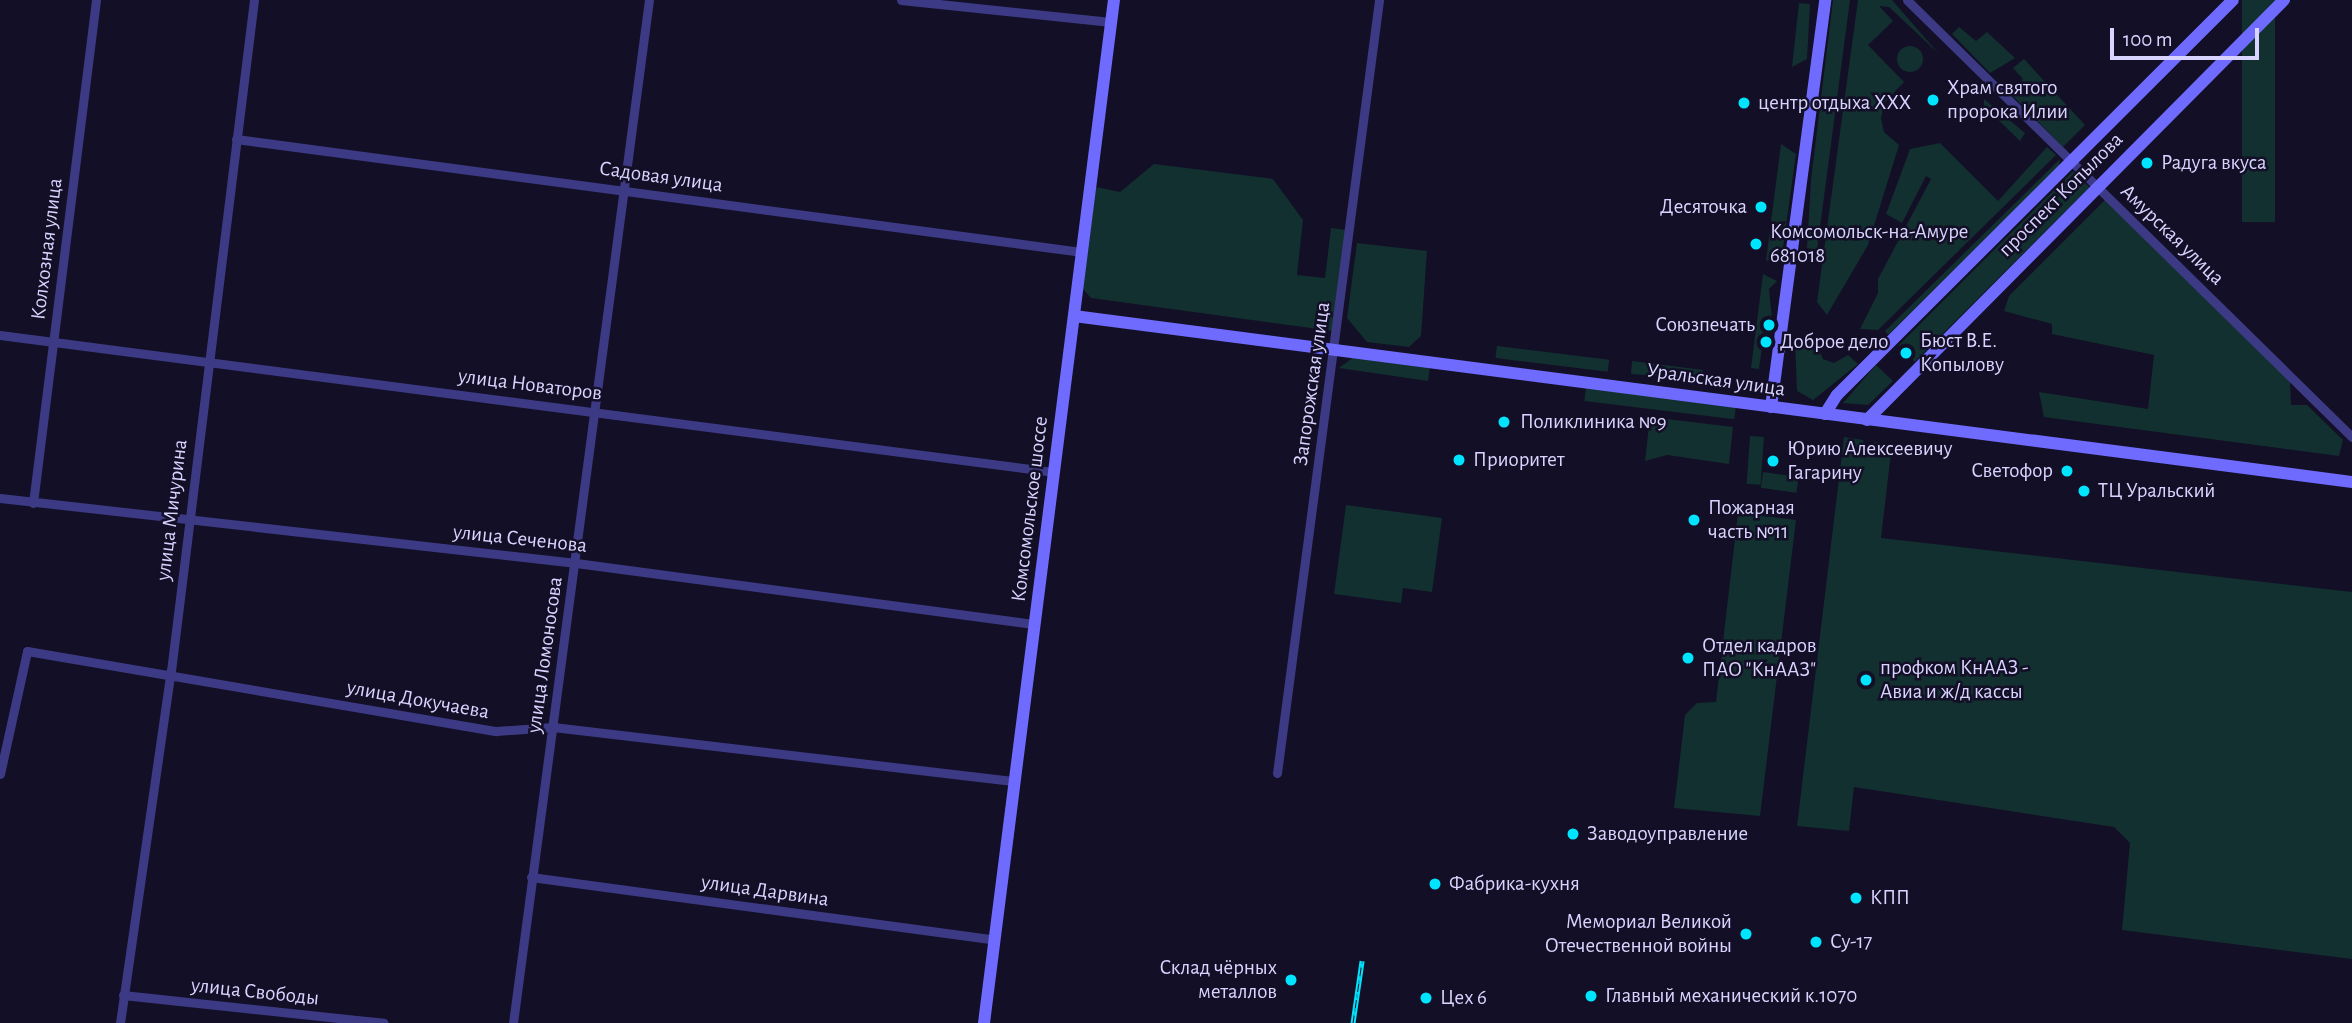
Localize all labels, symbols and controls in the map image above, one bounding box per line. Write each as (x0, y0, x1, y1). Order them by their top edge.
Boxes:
scale bar (2114, 14, 2263, 58)
text: 100 m (2123, 29, 2173, 50)
place label: Храм святого пророка Илии (1947, 75, 2068, 125)
place label: центр отдыха ХХХ (1758, 90, 1911, 116)
marker: Храм святого пророка Илии (1925, 92, 1941, 108)
marker: центр отдыха ХХХ (1736, 95, 1752, 111)
street label: проспект Копылова (1993, 127, 2129, 263)
place label: Радуга вкуса (2161, 150, 2267, 176)
marker: Радуга вкуса (2139, 155, 2155, 171)
street label: Садовая улица (598, 156, 724, 198)
street label: Колхозная улица (26, 177, 68, 321)
street label: Амурская улица (2115, 179, 2229, 291)
place label: Десяточка (1660, 194, 1747, 220)
marker: Десяточка (1753, 199, 1769, 215)
place label: Комсомольск-на-Амуре 681018 (1770, 219, 1968, 269)
marker: Комсомольск-на-Амуре 681018 (1748, 236, 1764, 252)
street label: Запорожская улица (1288, 300, 1336, 468)
place label: Союзпечать (1655, 312, 1755, 338)
marker: Союзпечать (1761, 317, 1777, 333)
place label: Бюст В.Е. Копылову (1920, 328, 2004, 378)
place label: Доброе дело (1780, 329, 1888, 355)
marker: Доброе дело (1758, 334, 1774, 350)
marker: Бюст В.Е. Копылову (1898, 345, 1914, 361)
street label: Уральская улица (1645, 358, 1787, 402)
street label: улица Новаторов (457, 364, 603, 406)
place label: Поликлиника №9 (1520, 409, 1667, 435)
marker: Поликлиника №9 (1494, 412, 1514, 432)
street label: Комсомольское шоссе (1006, 415, 1054, 603)
place label: Юрию Алексеевичу Гагарину (1787, 436, 1952, 486)
street label: улица Мичурина (151, 438, 193, 582)
place label: Приоритет (1473, 447, 1565, 473)
marker: Приоритет (1451, 452, 1467, 468)
marker: Юрию Алексеевичу Гагарину (1765, 453, 1781, 469)
place label: Светофор (1971, 458, 2053, 484)
marker: Светофор (2059, 463, 2075, 479)
place label: ТЦ Уральский (2098, 478, 2215, 504)
marker: ТЦ Уральский (2076, 483, 2092, 499)
place label: Пожарная часть №11 (1708, 495, 1795, 545)
marker: Пожарная часть №11 (1686, 512, 1702, 528)
street label: улица Сеченова (452, 519, 588, 559)
street label: улица Ломоносова (522, 575, 568, 735)
place label: Отдел кадров ПАО "КнААЗ" (1702, 633, 1816, 683)
marker: Отдел кадров ПАО "КнААЗ" (1680, 650, 1696, 666)
place label: профком КнААЗ - Авиа и ж/д кассы (1880, 655, 2029, 705)
marker: профком КнААЗ - Авиа и ж/д кассы (1858, 672, 1874, 688)
street label: улица Докучаева (345, 675, 491, 725)
place label: Заводоуправление (1587, 821, 1748, 847)
marker: Заводоуправление (1565, 826, 1581, 842)
street label: улица Дарвина (700, 870, 830, 912)
place label: Фабрика-кухня (1449, 871, 1580, 897)
marker: Фабрика-кухня (1427, 876, 1443, 892)
place label: КПП (1870, 885, 1910, 911)
marker: КПП (1848, 890, 1864, 906)
place label: Мемориал Великой Отечественной войны (1545, 909, 1732, 959)
marker: Мемориал Великой Отечественной войны (1738, 926, 1754, 942)
place label: Су-17 (1830, 929, 1872, 955)
marker: Су-17 (1808, 934, 1824, 950)
place label: Склад чёрных металлов (1159, 955, 1277, 1005)
marker: Склад чёрных металлов (1283, 972, 1299, 988)
street label: улица Свободы (190, 973, 320, 1011)
place label: Главный механический к.1070 (1605, 983, 1857, 1009)
place label: Цех 6 (1440, 985, 1487, 1011)
marker: Главный механический к.1070 (1583, 988, 1599, 1004)
marker: Цех 6 (1418, 990, 1434, 1006)

